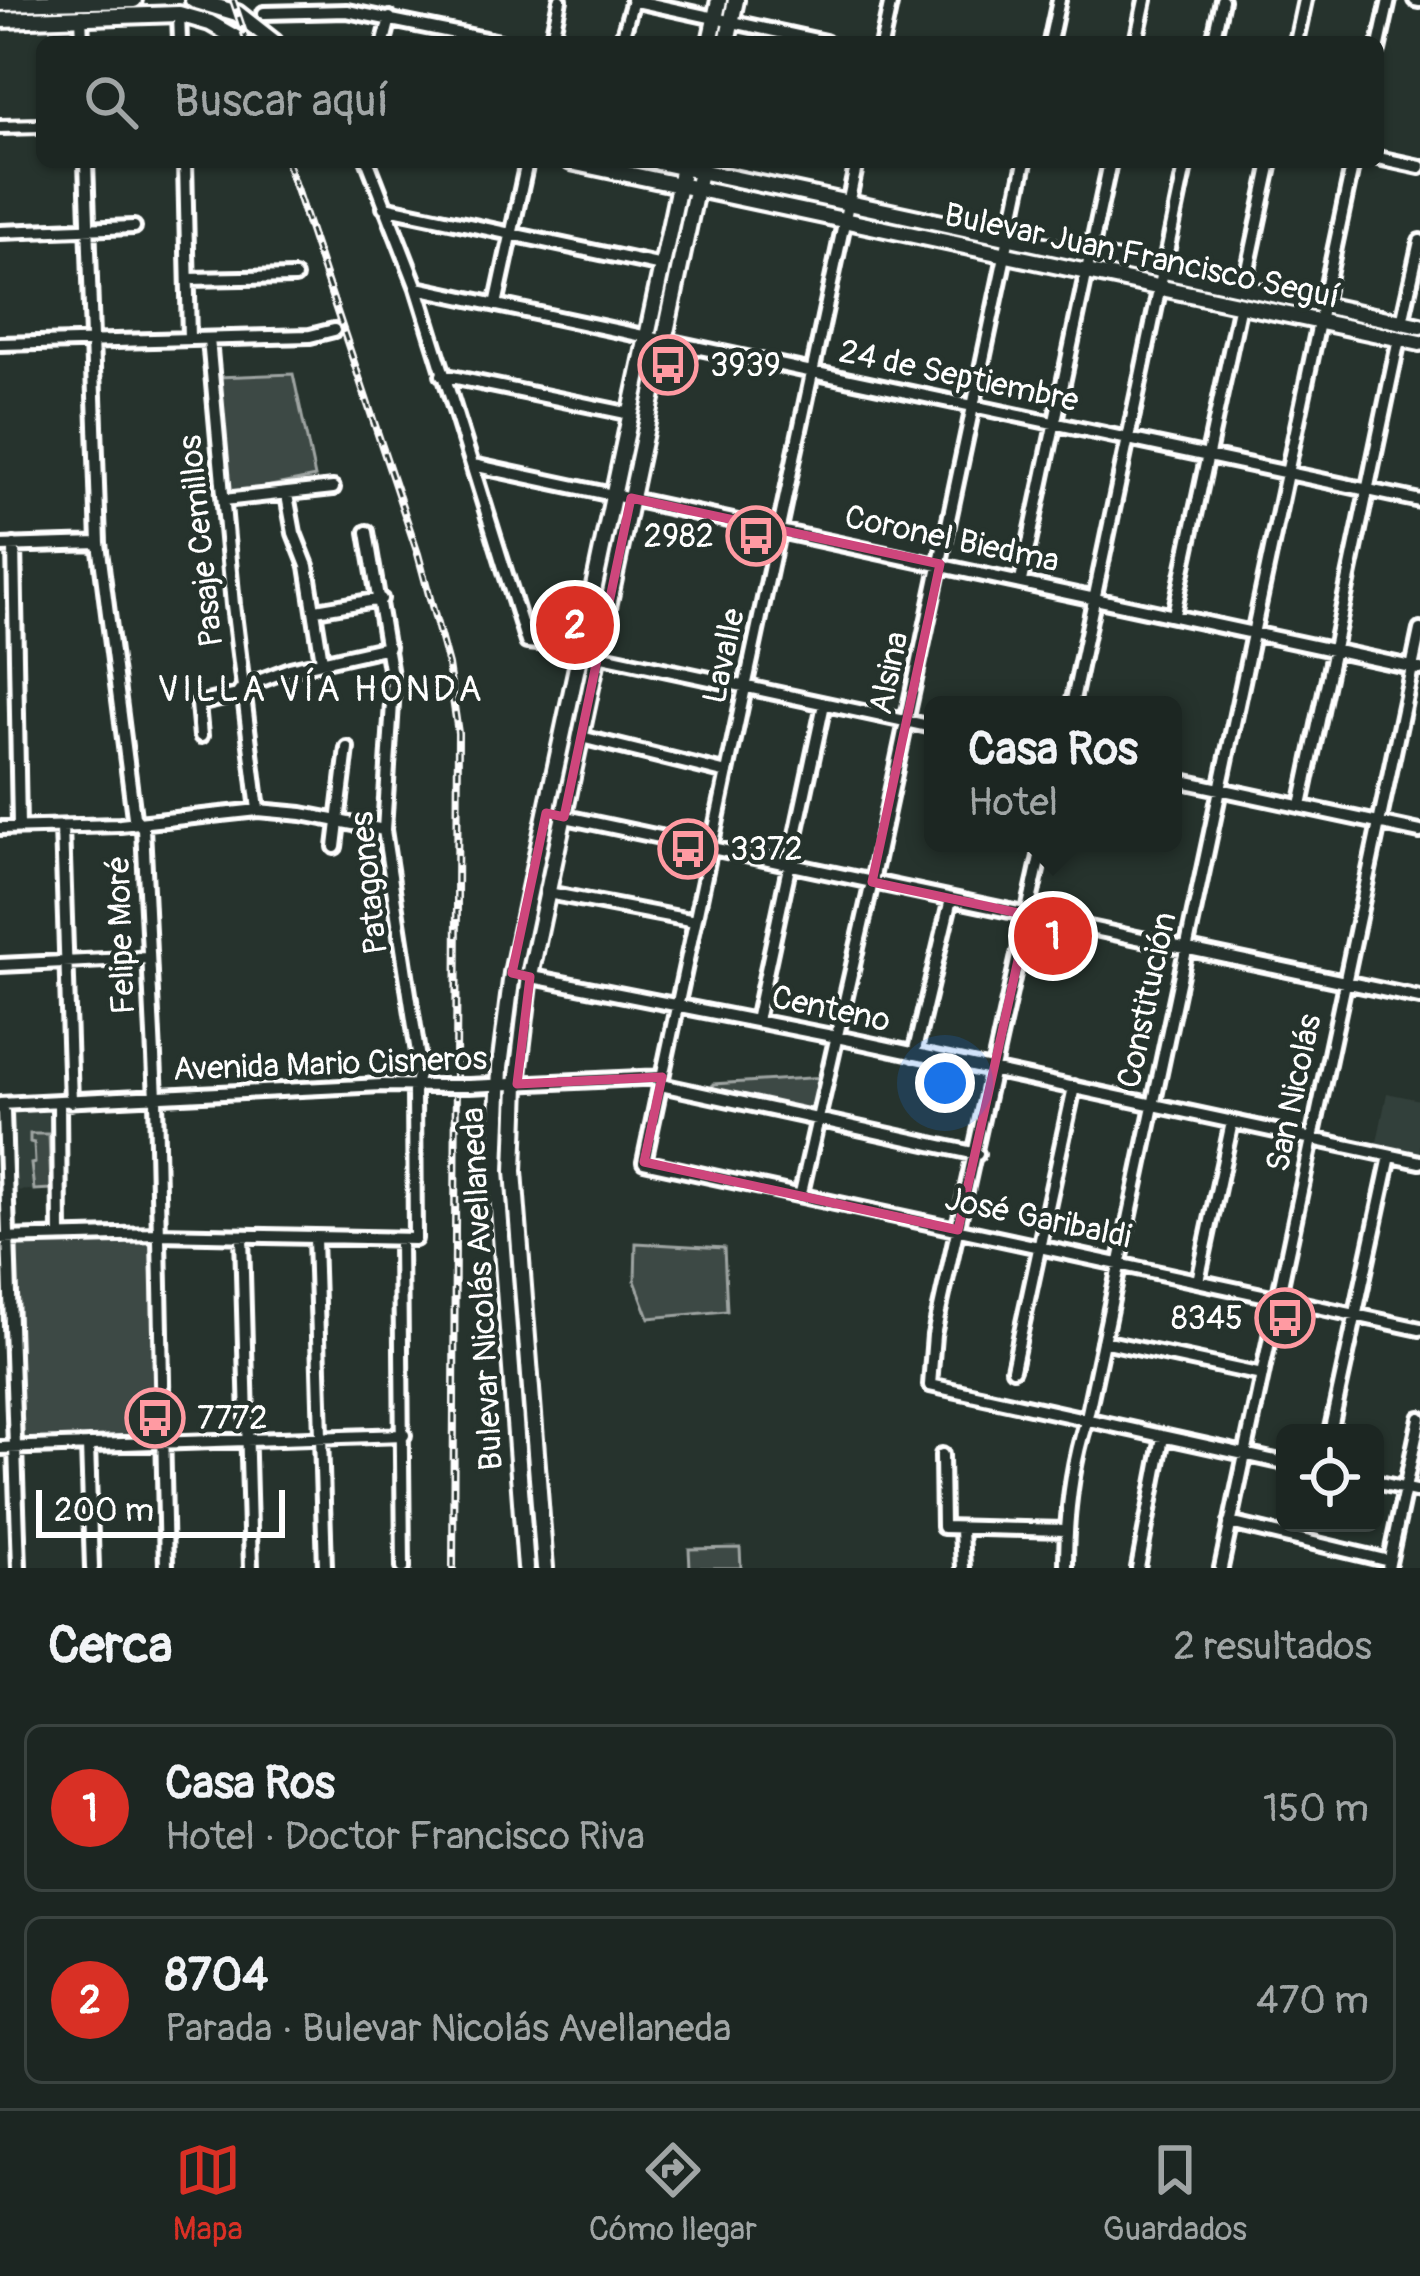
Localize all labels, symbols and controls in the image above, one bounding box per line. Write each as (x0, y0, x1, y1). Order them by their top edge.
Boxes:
search box (36, 36, 1384, 168)
icon: search (78, 69, 144, 135)
text: Buscar aquí (174, 74, 389, 130)
street label: Bulevar Juan Francisco Seguí (941, 194, 1343, 318)
street label: 24 de Septiembre (836, 331, 1082, 421)
bus stop icon: 3939 (637, 334, 699, 396)
place label: 3939 (710, 345, 781, 386)
street label: Pasaje Cemillos (169, 433, 233, 649)
street label: Coronel Biedma (841, 496, 1063, 582)
bus stop icon: 2982 (725, 505, 787, 567)
place label: 2982 (643, 516, 714, 557)
pin: 2 (536, 580, 614, 670)
street label: Lavalle (694, 605, 754, 707)
street label: Alsina (860, 628, 918, 718)
district label: VILLA VÍA HONDA (157, 667, 485, 712)
popup (924, 696, 1182, 852)
text: Casa Ros (968, 722, 1138, 778)
text: Hotel (968, 778, 1058, 827)
street label: Patagones (341, 809, 397, 957)
bus stop icon: 3372 (657, 818, 719, 880)
place label: 3372 (730, 829, 803, 870)
street label: Felipe Moré (98, 855, 144, 1015)
pin: 1 (1014, 891, 1092, 981)
street label: Constitución (1108, 908, 1186, 1092)
street label: Centeno (768, 976, 894, 1042)
street label: San Nicolás (1257, 1010, 1331, 1176)
street label: Avenida Mario Cisneros (172, 1038, 488, 1090)
your location (915, 1053, 975, 1113)
street label: Bulevar Nicolás Avellaneda (452, 1106, 512, 1472)
street label: José Garibaldi (941, 1178, 1135, 1258)
bus stop icon: 8345 (1254, 1287, 1316, 1349)
place label: 8345 (1171, 1298, 1243, 1339)
bus stop icon: 7772 (124, 1387, 186, 1449)
place label: 7772 (197, 1398, 268, 1439)
map controls (1276, 1424, 1384, 1532)
button: locate (1276, 1424, 1384, 1532)
scale bar (36, 1484, 285, 1537)
text: 200 m (54, 1490, 154, 1531)
text: Cerca (48, 1614, 172, 1678)
text: 2 resultados (1173, 1622, 1372, 1671)
text: Casa Ros (165, 1756, 335, 1812)
text: 1 (82, 1784, 98, 1833)
text: 150 m (1263, 1784, 1369, 1833)
text: Hotel · Doctor Francisco Riva (165, 1812, 645, 1861)
text: 8704 (165, 1948, 268, 2004)
text: 2 (79, 1976, 101, 2025)
text: 470 m (1256, 1976, 1369, 2025)
text: Parada · Bulevar Nicolás Avellaneda (165, 2004, 731, 2053)
tab: Mapa (173, 2137, 243, 2250)
tab: Cómo llegar (589, 2137, 757, 2250)
tab: Guardados (1103, 2137, 1247, 2250)

